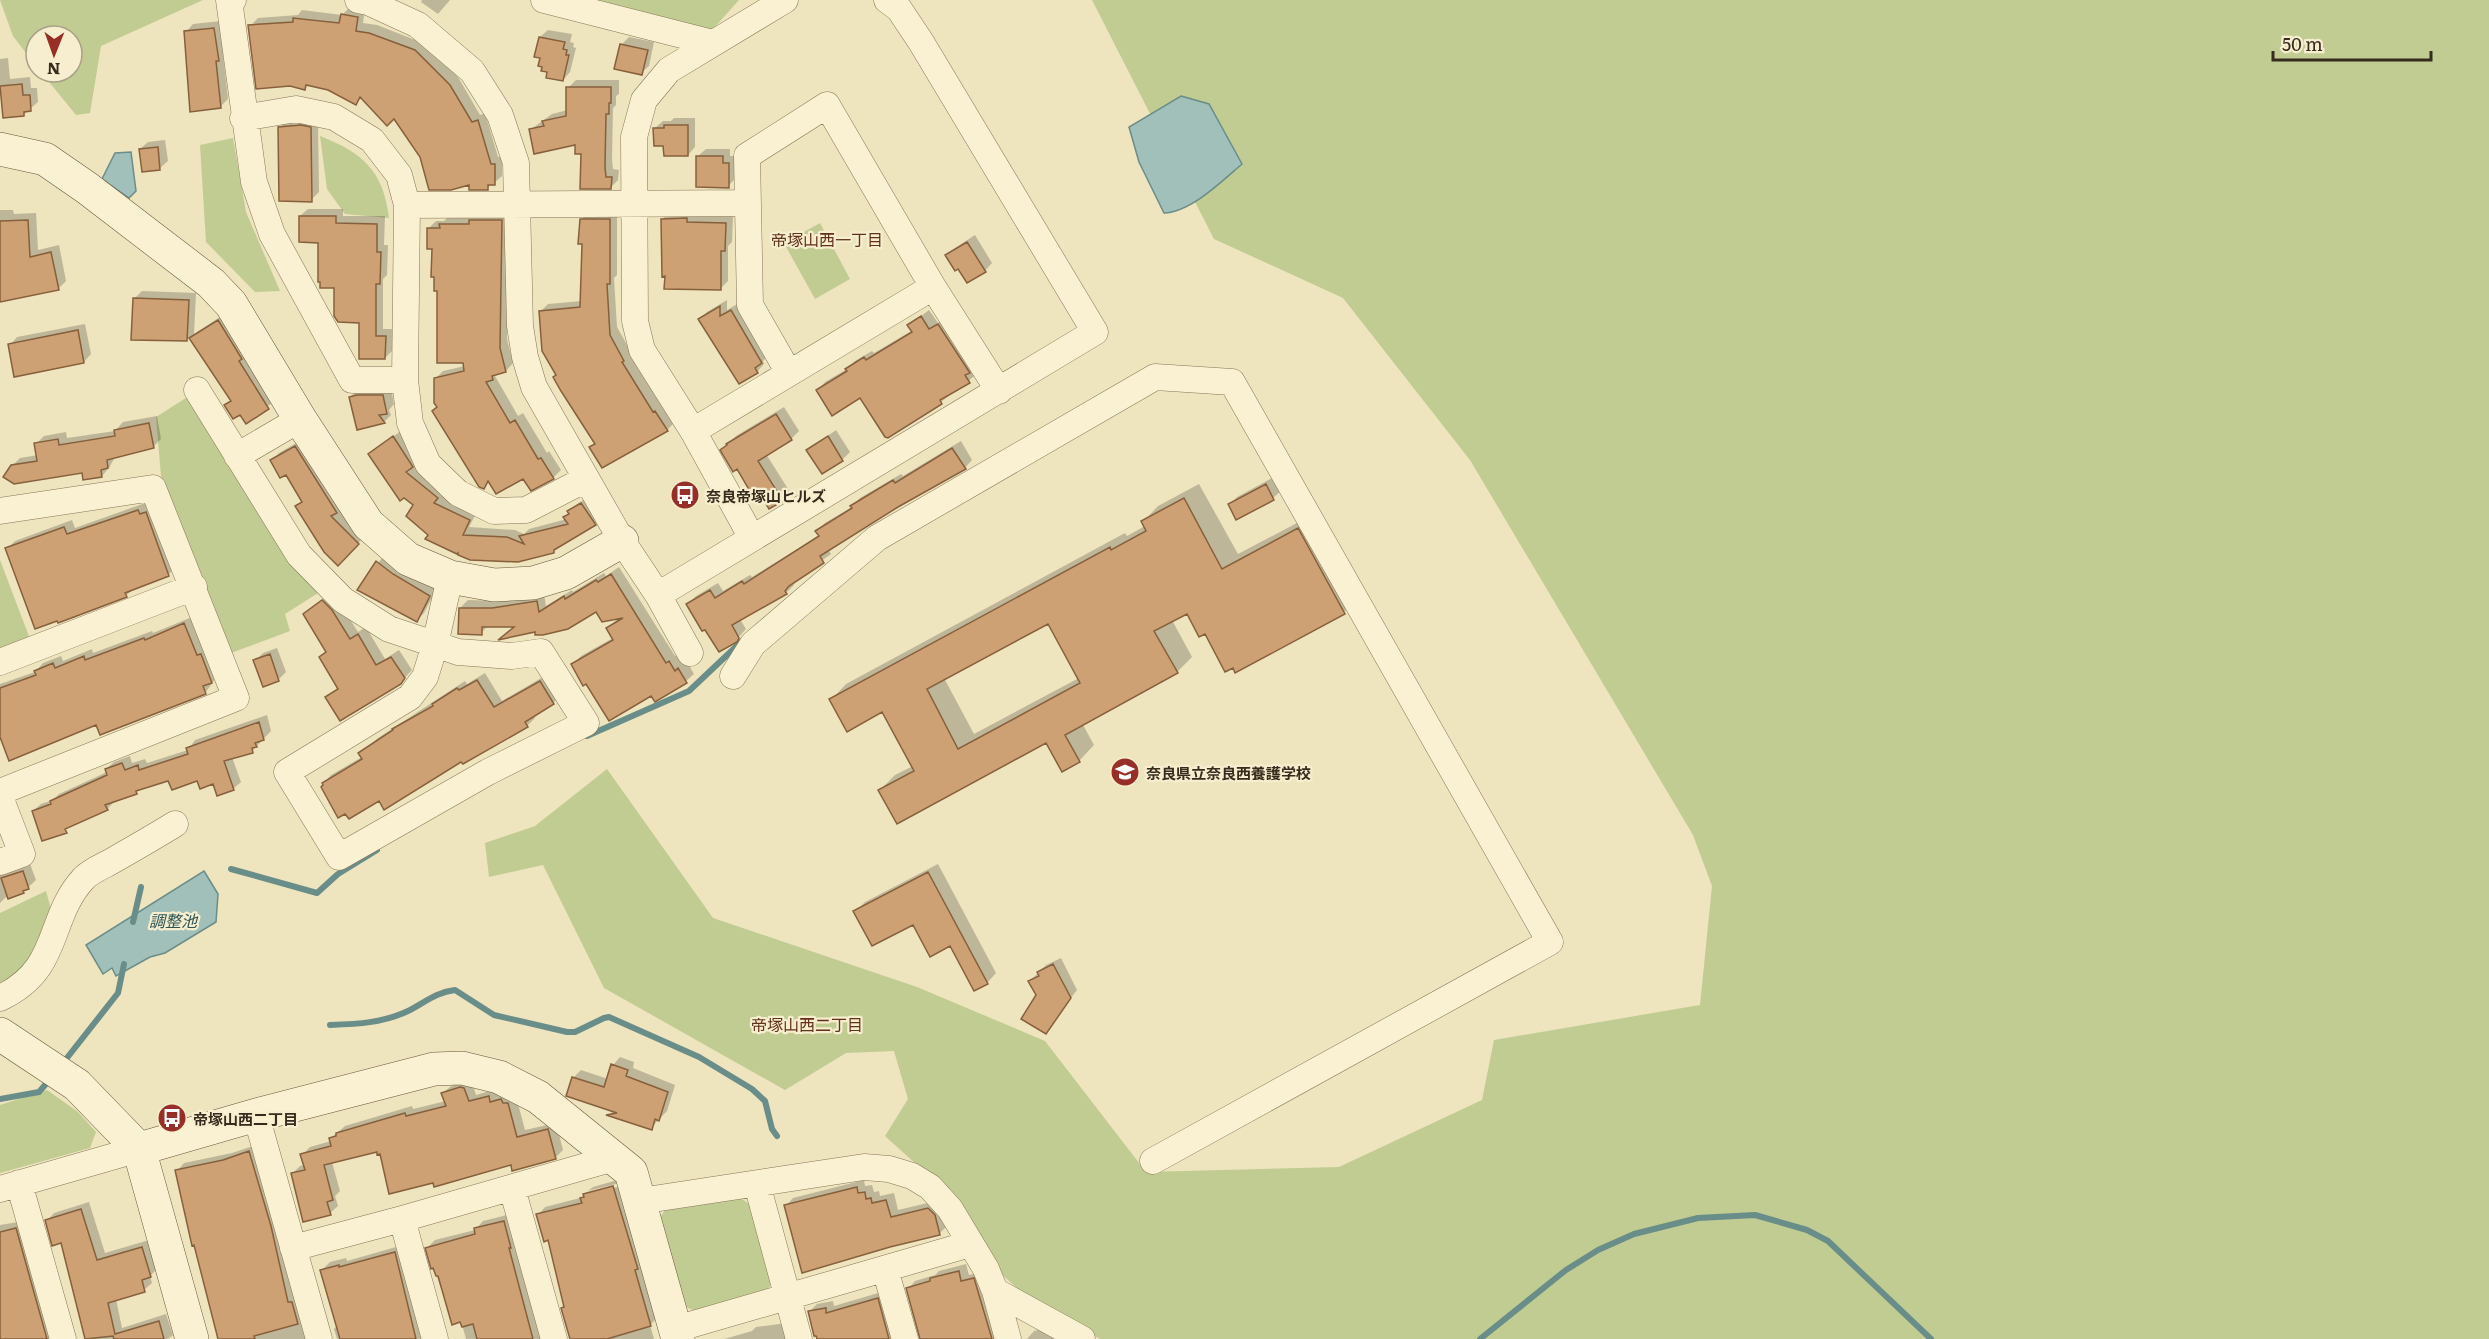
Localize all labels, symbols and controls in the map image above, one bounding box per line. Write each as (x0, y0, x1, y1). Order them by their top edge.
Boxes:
north arrow (24, 24, 84, 84)
scale bar (2273, 24, 2430, 62)
text: 50 m (2282, 30, 2323, 57)
text: N (47, 58, 61, 82)
district label: 帝塚山西一丁目 (771, 227, 883, 251)
bus stop icon: 奈良帝塚山ヒルズ (669, 479, 701, 511)
place label: 奈良帝塚山ヒルズ (706, 484, 826, 507)
school or university icon: 奈良県立奈良西養護学校 (1109, 756, 1141, 788)
place label: 奈良県立奈良西養護学校 (1146, 761, 1311, 784)
water label: 調整池 (149, 908, 199, 932)
district label: 帝塚山西二丁目 (751, 1012, 863, 1036)
bus stop icon: 帝塚山西二丁目 (156, 1102, 188, 1134)
place label: 帝塚山西二丁目 (193, 1107, 298, 1130)

